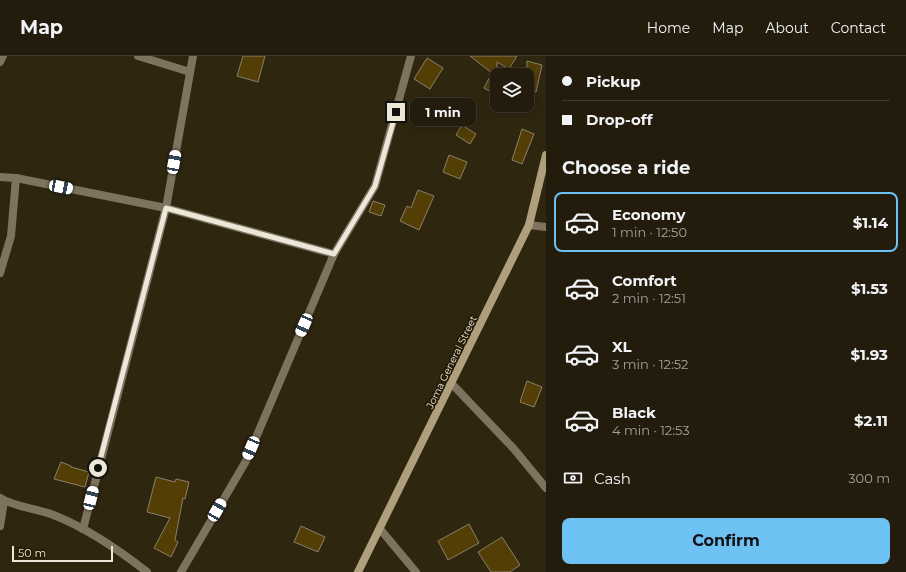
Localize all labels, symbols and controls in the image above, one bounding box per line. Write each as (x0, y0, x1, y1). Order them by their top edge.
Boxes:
text: Map (20, 16, 63, 39)
text: Home (647, 19, 690, 37)
text: Map (712, 19, 743, 37)
text: About (765, 19, 809, 37)
text: Contact (831, 19, 886, 37)
map controls (490, 68, 534, 112)
button: layers (490, 68, 534, 112)
text: Pickup (586, 72, 641, 91)
callout: 1 min (410, 98, 476, 126)
route end (387, 103, 405, 121)
text: 1 min (425, 104, 461, 120)
text: Drop-off (586, 110, 653, 129)
car (166, 149, 182, 175)
text: Choose a ride (562, 157, 690, 179)
car (48, 179, 74, 195)
icon: car (564, 204, 600, 240)
text: Economy (612, 205, 685, 224)
text: $1.14 (853, 213, 888, 232)
text: 1 min · 12:50 (612, 224, 687, 240)
icon: car (564, 270, 600, 306)
text: Comfort (612, 271, 677, 290)
text: $1.53 (851, 279, 888, 298)
text: 2 min · 12:51 (612, 290, 686, 306)
car (294, 312, 314, 338)
street label: Joma General Street (423, 314, 480, 412)
icon: car (564, 336, 600, 372)
text: XL (612, 337, 631, 356)
text: $1.93 (850, 345, 888, 364)
text: 3 min · 12:52 (612, 356, 688, 372)
icon: car (564, 402, 600, 438)
text: Black (612, 403, 656, 422)
text: $2.11 (854, 411, 888, 430)
text: 4 min · 12:53 (612, 422, 690, 438)
car (241, 435, 261, 461)
route start (89, 459, 107, 477)
icon: cash (562, 467, 584, 489)
text: Cash (594, 469, 631, 488)
text: 300 m (848, 470, 890, 486)
car (82, 485, 100, 511)
car (206, 497, 228, 523)
button: Confirm (562, 518, 890, 564)
scale bar (12, 544, 113, 563)
text: 50 m (18, 546, 46, 560)

